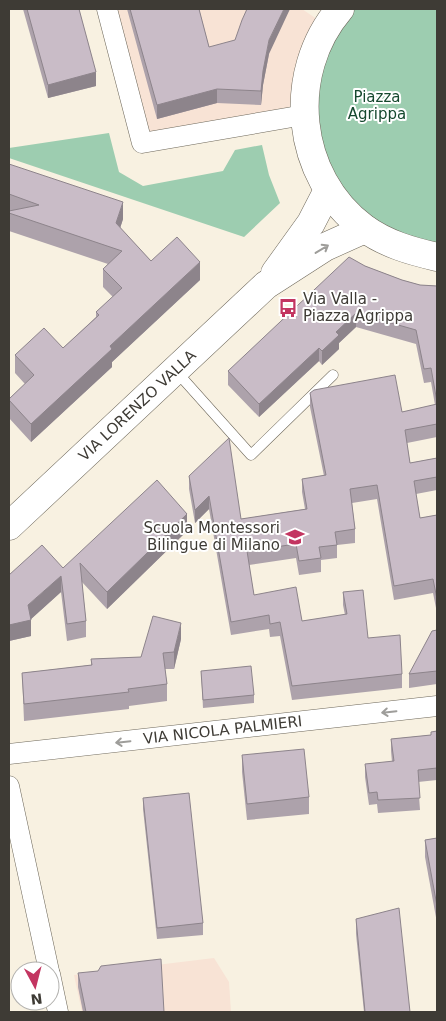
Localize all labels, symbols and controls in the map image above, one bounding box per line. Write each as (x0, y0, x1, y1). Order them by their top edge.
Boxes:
park label: Piazza Agrippa (348, 88, 406, 123)
one-way arrow (315, 244, 329, 254)
place label: Via Valla - Piazza Agrippa (303, 290, 413, 325)
bus stop icon: Via Valla - Piazza Agrippa (277, 297, 299, 319)
street label: VIA LORENZO VALLA (75, 346, 200, 465)
place label: Scuola Montessori Bilingue di Milano (144, 519, 280, 554)
school or university icon: Scuola Montessori Bilingue di Milano (284, 526, 306, 548)
one-way arrow (381, 707, 397, 717)
street label: VIA NICOLA PALMIERI (142, 712, 303, 748)
one-way arrow (115, 737, 131, 746)
north arrow (10, 961, 60, 1011)
text: N (30, 990, 43, 1008)

